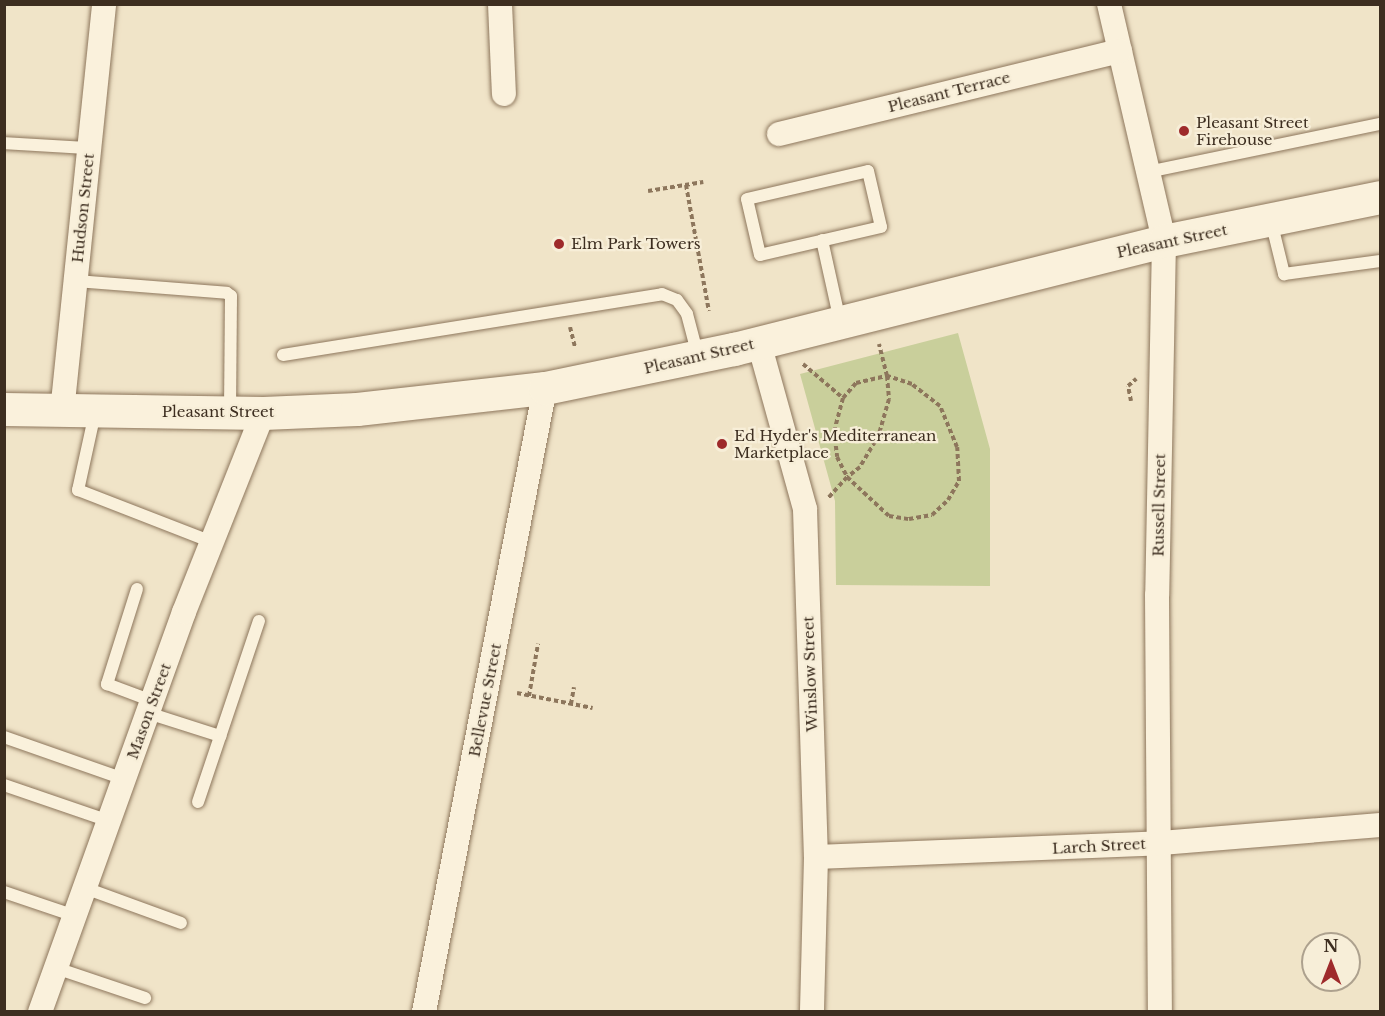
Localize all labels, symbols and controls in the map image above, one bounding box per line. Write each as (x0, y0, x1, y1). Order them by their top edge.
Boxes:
street label: Pleasant Terrace (886, 68, 1012, 116)
place label: Pleasant Street Firehouse (1196, 113, 1309, 148)
marker: Pleasant Street Firehouse (1177, 124, 1191, 138)
street label: Hudson Street (68, 152, 98, 264)
street label: Pleasant Street (1115, 220, 1229, 262)
place label: Elm Park Towers (571, 235, 701, 253)
marker: Elm Park Towers (552, 237, 566, 251)
street label: Pleasant Street (642, 335, 756, 377)
street label: Pleasant Street (162, 403, 274, 421)
place label: Ed Hyder's Mediterranean Marketplace (734, 426, 936, 461)
marker: Ed Hyder's Mediterranean Marketplace (715, 437, 729, 451)
street label: Russell Street (1149, 453, 1169, 557)
street label: Winslow Street (799, 616, 821, 732)
street label: Bellevue Street (465, 642, 505, 758)
street label: Mason Street (123, 660, 175, 762)
street label: Larch Street (1052, 835, 1146, 857)
north arrow (1301, 932, 1361, 992)
text: N (1323, 936, 1339, 956)

